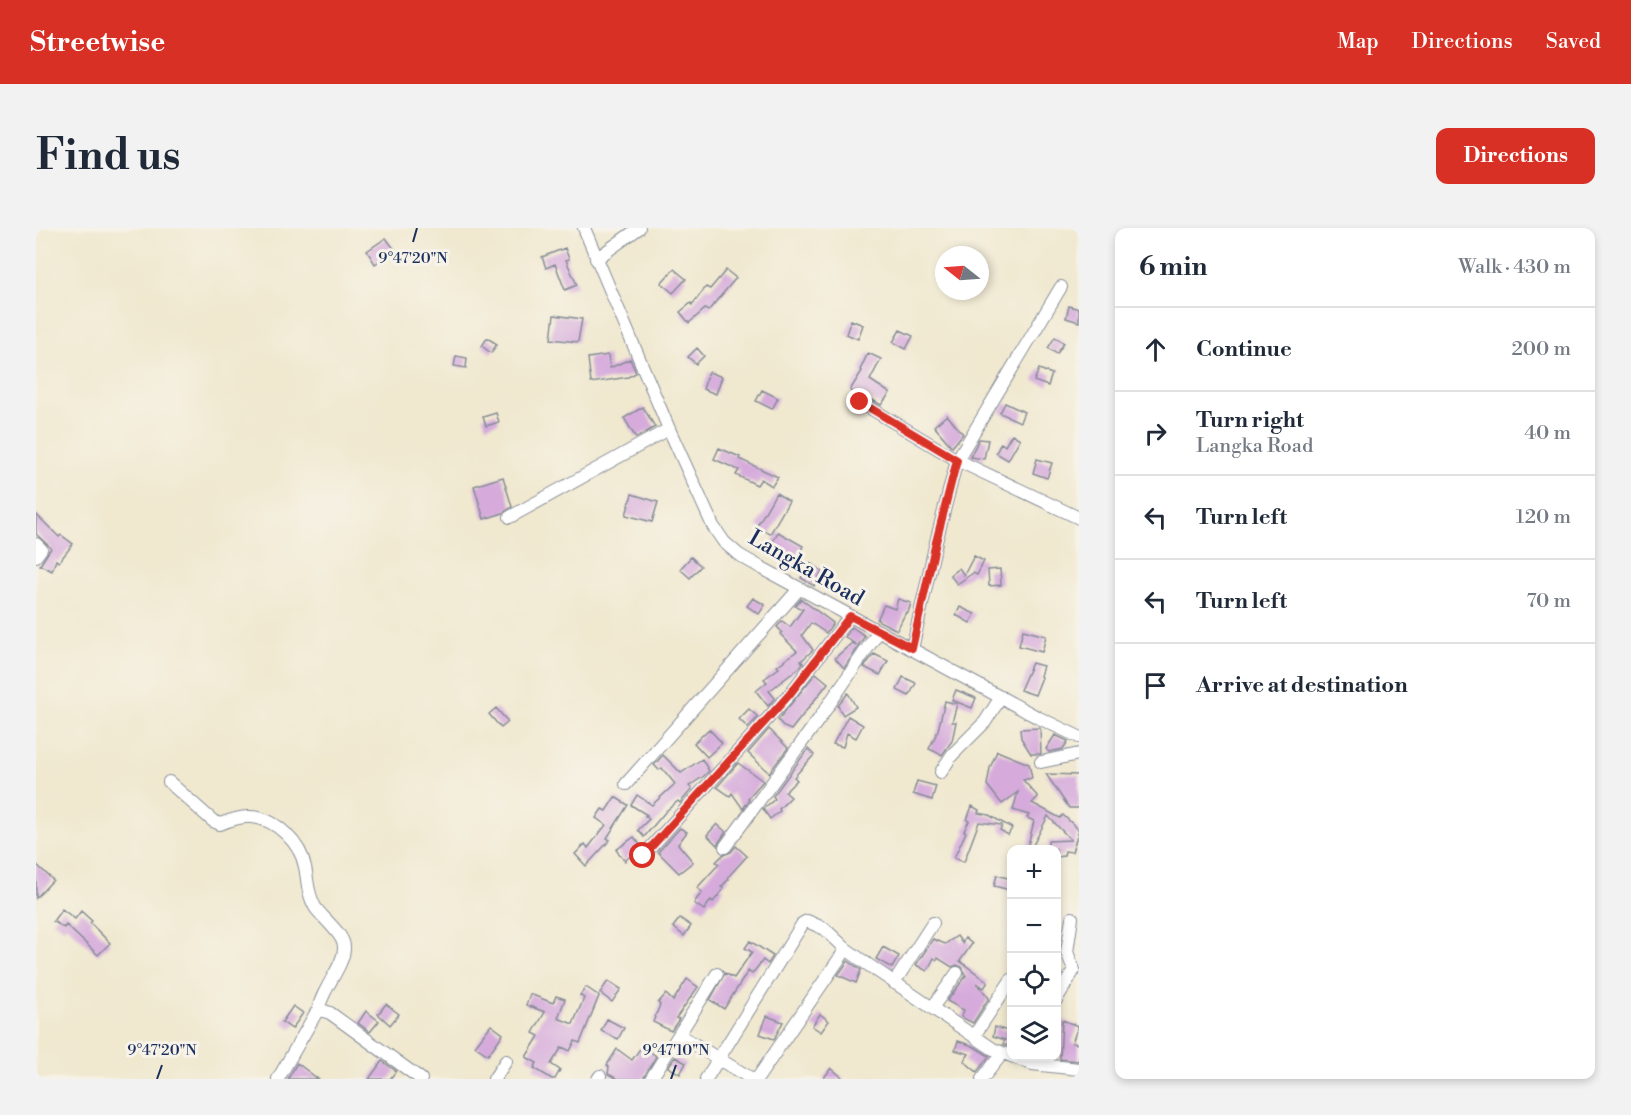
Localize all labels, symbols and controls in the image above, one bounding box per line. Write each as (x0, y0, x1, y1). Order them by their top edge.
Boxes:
text: Streetwise (30, 25, 165, 60)
text: Map (1337, 29, 1379, 55)
text: Directions (1412, 29, 1513, 55)
text: Saved (1546, 29, 1601, 55)
button: Directions (1436, 128, 1595, 184)
text: Find us (36, 130, 180, 183)
north arrow (935, 246, 989, 300)
text: 9°47'20"N (378, 249, 448, 268)
text: 6 min (1139, 251, 1207, 283)
text: Walk · 430 m (1458, 255, 1571, 280)
icon: ahead (1139, 333, 1172, 366)
text: Continue (1196, 336, 1292, 363)
text: 200 m (1511, 337, 1571, 362)
route end (846, 388, 872, 414)
text: Turn right (1196, 407, 1304, 434)
icon: right (1139, 417, 1172, 450)
text: 40 m (1524, 421, 1571, 446)
text: Langka Road (1196, 434, 1313, 459)
icon: left (1139, 501, 1172, 534)
text: Turn left (1196, 504, 1287, 531)
text: 120 m (1516, 505, 1571, 530)
street label: Langka Road (744, 524, 869, 613)
icon: left (1139, 585, 1172, 618)
text: Turn left (1196, 588, 1287, 615)
text: 70 m (1527, 589, 1571, 614)
icon: arrive (1139, 669, 1172, 702)
text: Arrive at destination (1196, 672, 1408, 699)
route start (629, 842, 655, 868)
map controls (1007, 845, 1061, 1061)
button: + (1007, 845, 1061, 899)
button: − (1007, 899, 1061, 953)
button: locate (1007, 953, 1061, 1007)
button: layers (1007, 1007, 1061, 1061)
text: 9°47'20"N (127, 1041, 197, 1060)
text: 9°47'10"N (643, 1041, 709, 1060)

